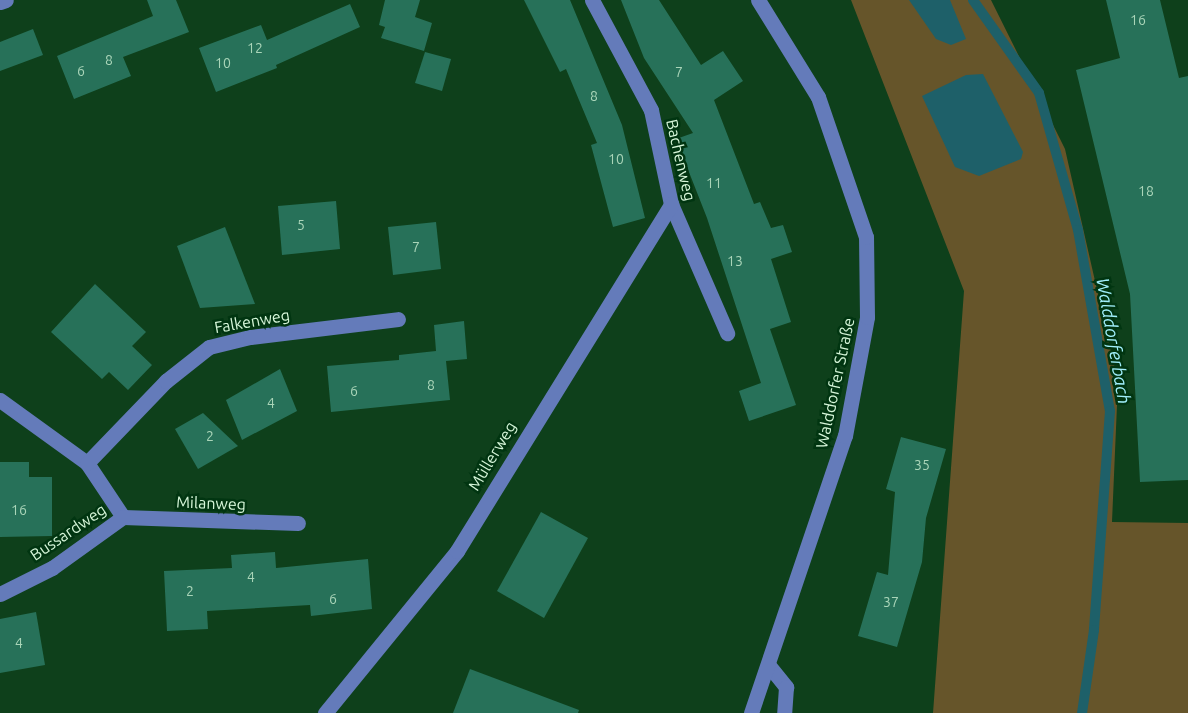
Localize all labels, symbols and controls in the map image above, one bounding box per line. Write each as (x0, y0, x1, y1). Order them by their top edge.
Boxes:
house number: 16 (1130, 12, 1146, 28)
house number: 12 (247, 40, 263, 56)
house number: 8 (105, 52, 113, 68)
house number: 10 (215, 55, 231, 71)
house number: 6 (77, 63, 85, 79)
house number: 7 (675, 64, 683, 80)
house number: 8 (590, 88, 598, 104)
street label: Bachenweg (662, 117, 700, 203)
house number: 10 (608, 151, 624, 167)
house number: 11 (706, 175, 722, 191)
house number: 18 (1138, 183, 1154, 199)
house number: 5 (297, 217, 305, 233)
house number: 7 (412, 239, 420, 255)
house number: 13 (727, 253, 743, 269)
water label: Walddorferbach (1092, 276, 1136, 406)
street label: Falkenweg (213, 305, 291, 337)
street label: Walddorfer Straße (812, 316, 858, 450)
house number: 8 (427, 377, 435, 393)
house number: 6 (350, 383, 358, 399)
house number: 4 (267, 395, 275, 411)
street label: Müllerweg (464, 418, 520, 494)
house number: 2 (206, 428, 214, 444)
house number: 35 (914, 457, 930, 473)
street label: Milanweg (176, 492, 246, 514)
street label: Bussardweg (26, 500, 110, 564)
house number: 16 (11, 502, 27, 518)
house number: 4 (247, 569, 255, 585)
house number: 2 (186, 583, 194, 599)
house number: 6 (329, 591, 337, 607)
house number: 37 (883, 594, 899, 610)
house number: 4 (15, 635, 23, 651)

